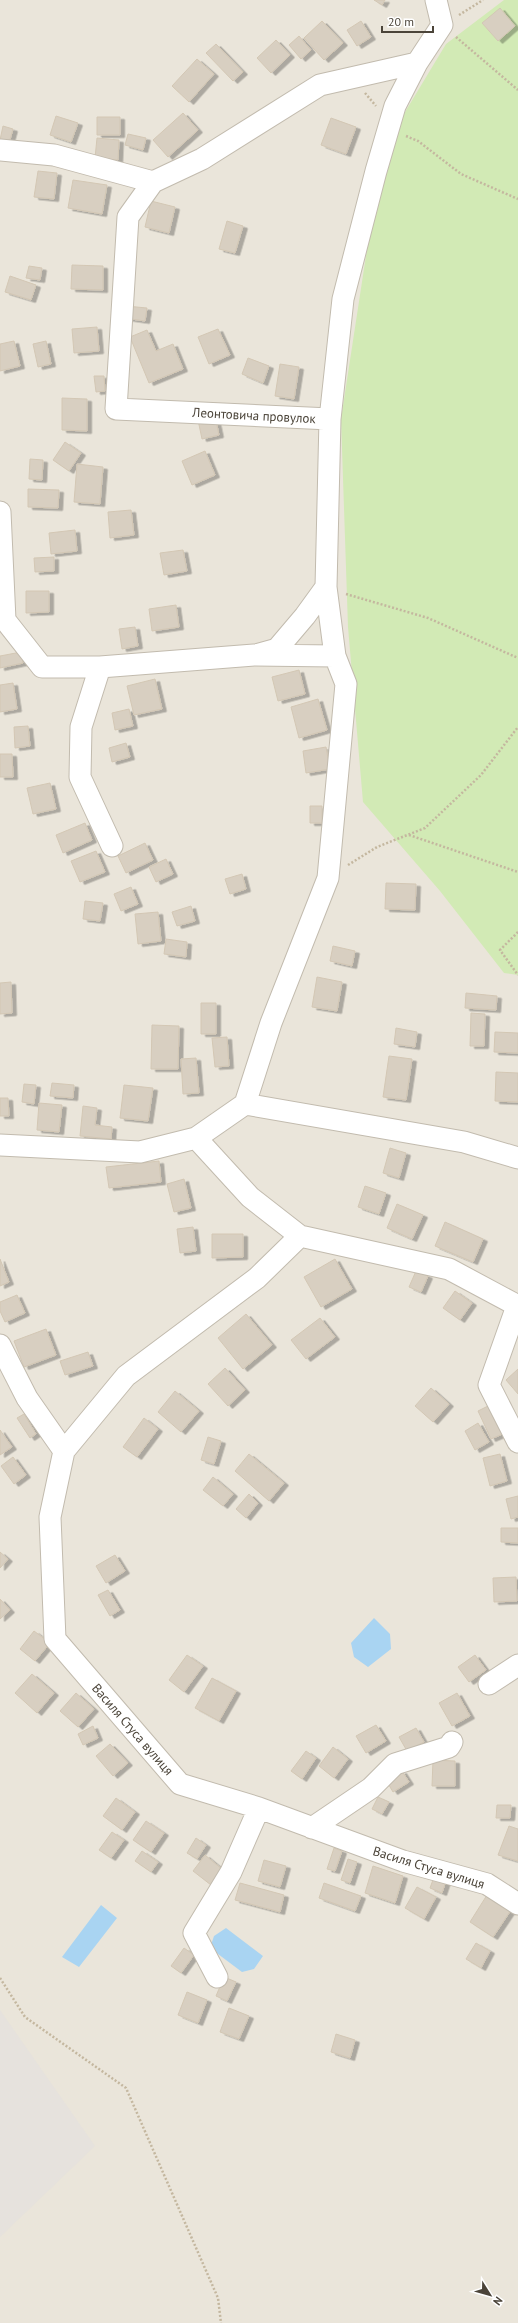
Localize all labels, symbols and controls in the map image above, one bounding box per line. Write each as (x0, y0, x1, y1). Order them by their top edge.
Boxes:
scale bar (382, 8, 433, 34)
text: 20 m (388, 14, 414, 29)
street label: Леонтовича провулок (191, 404, 317, 427)
street label: Василя Стуса вулиця (88, 1680, 177, 1779)
street label: Василя Стуса вулиця (371, 1842, 487, 1893)
north arrow (470, 2275, 510, 2315)
text: N (490, 2294, 506, 2308)

